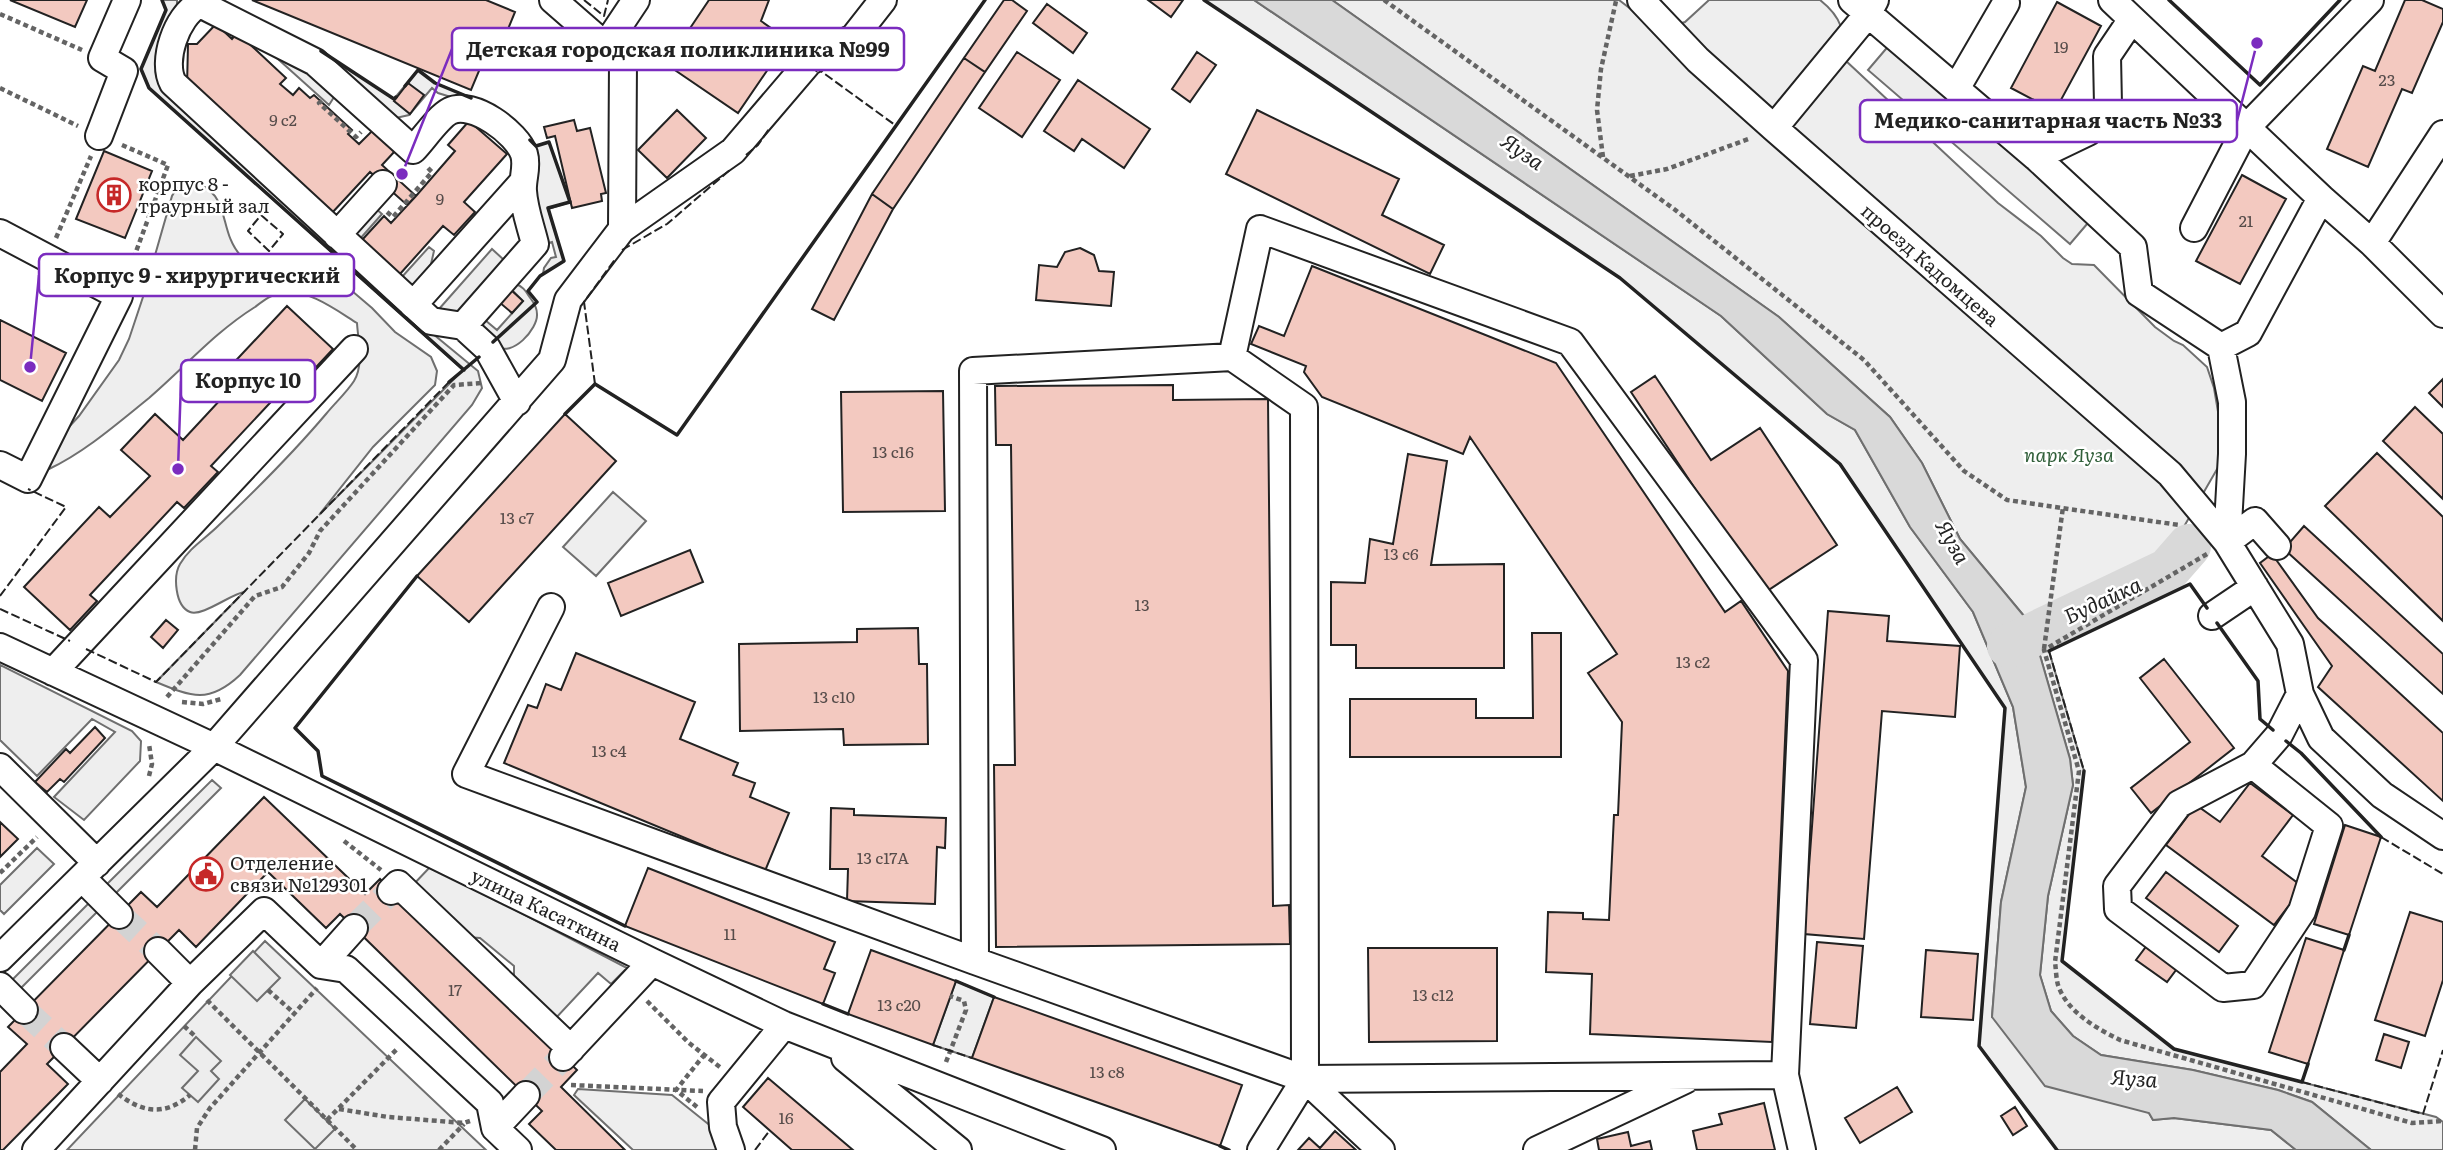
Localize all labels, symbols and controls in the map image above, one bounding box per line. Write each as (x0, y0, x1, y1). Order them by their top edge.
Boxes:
callout: Детская городская поликлиника №99 (452, 28, 904, 70)
text: Детская городская поликлиника №99 (466, 32, 890, 63)
house number: 19 (2054, 34, 2068, 58)
house number: 23 (2379, 67, 2395, 91)
callout: Медико-санитарная часть №33 (1860, 100, 2237, 142)
text: Медико-санитарная часть №33 (1874, 103, 2222, 134)
house number: 9 с2 (269, 107, 297, 131)
water label: Яуза (1495, 124, 1552, 176)
place label: корпус 8 - траурный зал (138, 169, 270, 219)
building icon: корпус 8 - траурный зал (95, 176, 133, 214)
house number: 9 (436, 186, 444, 210)
street label: проезд Кадомцева (1855, 196, 2006, 333)
house number: 21 (2239, 208, 2254, 232)
callout: Корпус 9 - хирургический (39, 254, 354, 296)
text: Корпус 9 - хирургический (54, 258, 340, 289)
callout: Корпус 10 (181, 360, 315, 402)
text: Корпус 10 (195, 363, 301, 394)
house number: 13 с16 (872, 439, 914, 463)
park label: парк Яуза (2024, 440, 2114, 468)
house number: 13 с7 (500, 505, 534, 529)
water label: Яуза (1929, 513, 1979, 569)
house number: 13 с6 (1384, 541, 1419, 565)
water label: Будайка (2058, 567, 2146, 630)
house number: 13 (1134, 592, 1150, 616)
house number: 13 с2 (1676, 649, 1710, 673)
house number: 13 с10 (813, 684, 855, 708)
house number: 13 с4 (591, 738, 627, 762)
house number: 13 с17А (857, 845, 909, 869)
place label: Отделение связи №129301 (230, 848, 368, 898)
public building icon: Отделение связи №129301 (187, 855, 225, 893)
street label: улица Касаткина (467, 861, 627, 958)
house number: 11 (723, 921, 737, 945)
house number: 17 (448, 977, 462, 1001)
house number: 13 с12 (1413, 982, 1454, 1006)
house number: 13 с20 (877, 992, 921, 1016)
house number: 13 с8 (1089, 1059, 1125, 1083)
water label: Яуза (2110, 1059, 2159, 1094)
house number: 16 (778, 1105, 794, 1129)

